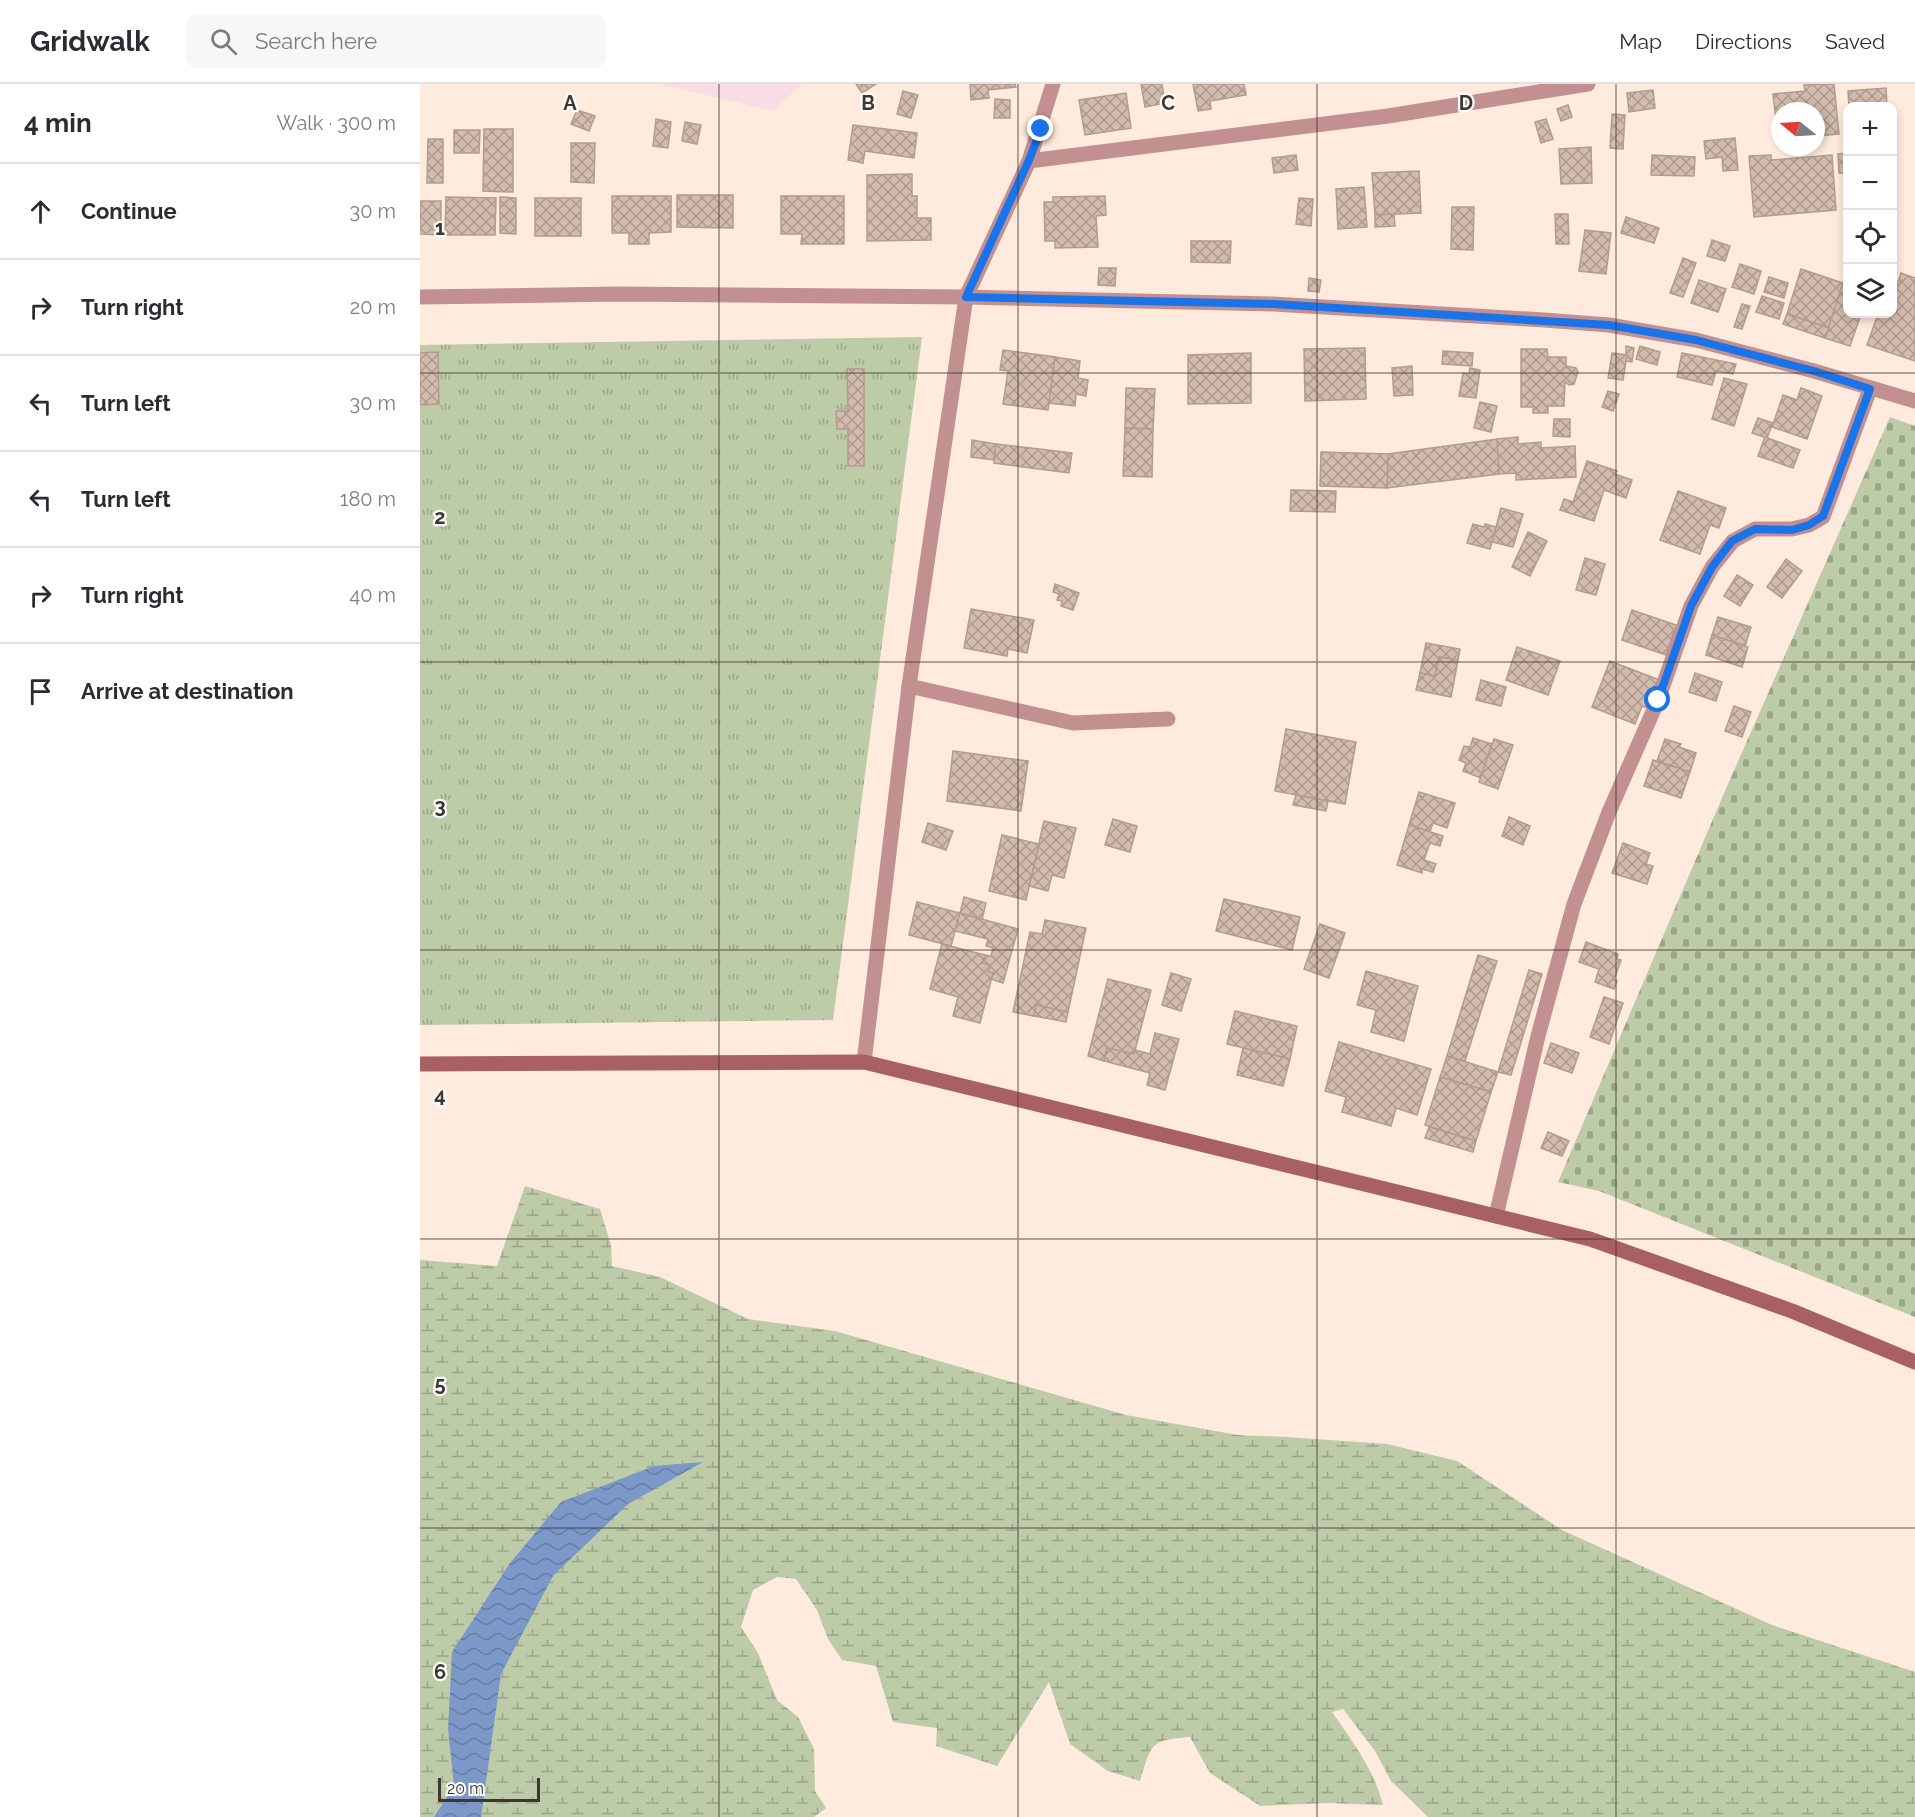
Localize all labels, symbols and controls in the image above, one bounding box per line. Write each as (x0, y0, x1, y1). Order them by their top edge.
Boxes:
search box (186, 14, 606, 68)
text: Gridwalk (30, 25, 150, 58)
icon: search (207, 25, 240, 58)
text: Search here (255, 28, 377, 54)
text: Map (1619, 29, 1662, 54)
text: Directions (1695, 29, 1792, 54)
text: Saved (1825, 29, 1885, 54)
text: A (563, 91, 577, 115)
text: B (861, 91, 875, 115)
text: C (1161, 91, 1175, 115)
text: D (1459, 91, 1473, 115)
north arrow (1771, 102, 1825, 156)
map controls (1843, 102, 1897, 318)
button: + (1843, 102, 1897, 156)
text: 4 min (24, 108, 92, 138)
text: Walk · 300 m (277, 111, 396, 135)
route end (1027, 115, 1053, 141)
button: − (1843, 156, 1897, 210)
icon: ahead (24, 195, 57, 228)
text: Continue (81, 198, 177, 224)
text: 30 m (350, 199, 396, 223)
button: locate (1843, 210, 1897, 264)
text: 1 (435, 216, 445, 240)
button: layers (1843, 264, 1897, 318)
icon: right (24, 291, 57, 324)
text: Turn right (81, 294, 184, 320)
text: 20 m (350, 295, 396, 319)
icon: left (24, 387, 57, 420)
text: Turn left (81, 390, 171, 416)
text: 30 m (350, 391, 396, 415)
icon: left (24, 483, 57, 516)
text: Turn left (81, 486, 171, 512)
text: 180 m (340, 487, 396, 511)
text: 2 (434, 505, 446, 529)
icon: right (24, 579, 57, 612)
text: Turn right (81, 582, 184, 608)
text: 40 m (349, 583, 396, 607)
icon: arrive (24, 675, 57, 708)
text: Arrive at destination (81, 678, 294, 704)
route start (1644, 686, 1670, 712)
text: 3 (434, 794, 446, 818)
text: 4 (434, 1083, 446, 1107)
text: 5 (434, 1372, 446, 1396)
text: 6 (434, 1660, 446, 1684)
scale bar (438, 1775, 540, 1802)
text: 20 m (447, 1779, 484, 1798)

